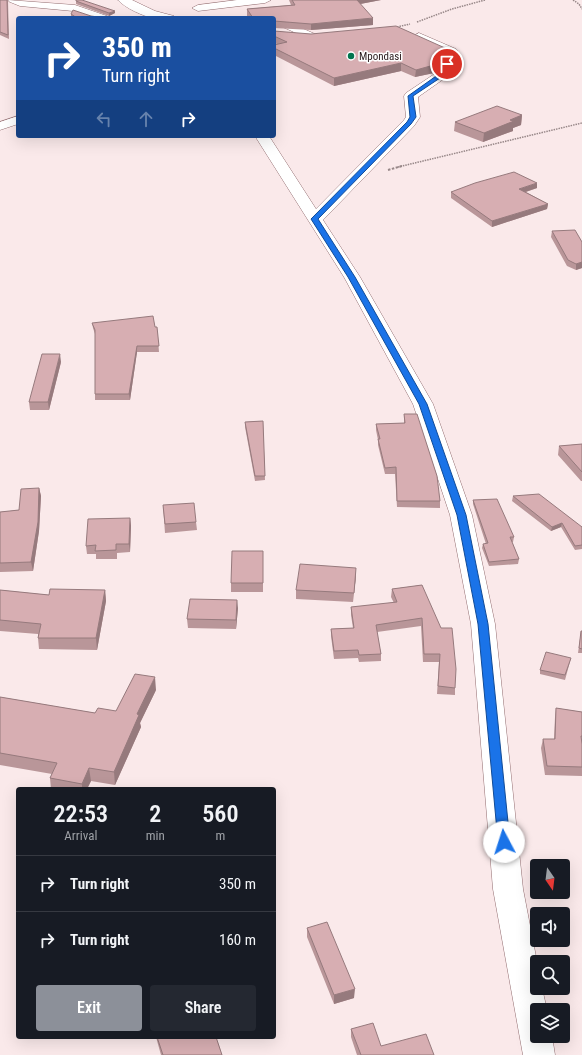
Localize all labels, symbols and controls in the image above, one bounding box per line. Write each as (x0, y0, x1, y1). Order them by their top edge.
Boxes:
text: 350 m (102, 31, 172, 64)
icon: right (36, 32, 88, 84)
pin (430, 47, 464, 81)
place label: Mpondasi (359, 50, 402, 63)
marker: Mpondasi (346, 51, 356, 61)
icon: arrive (436, 53, 458, 75)
text: Turn right (102, 65, 170, 86)
icon: left (93, 108, 115, 130)
icon: ahead (135, 108, 157, 130)
icon: right (177, 108, 199, 130)
text: 22:53 (54, 800, 108, 828)
text: 2 (149, 800, 161, 828)
text: 560 (202, 800, 238, 828)
position arrow (483, 821, 525, 863)
text: Arrival (64, 828, 97, 843)
text: min (146, 828, 165, 843)
text: m (215, 828, 225, 843)
north arrow (530, 859, 570, 899)
map controls (530, 859, 570, 1043)
icon: right (36, 873, 58, 895)
text: Turn right (70, 875, 129, 893)
text: 350 m (219, 875, 256, 893)
button: sound (530, 907, 570, 947)
icon: right (36, 929, 58, 951)
text: Turn right (70, 931, 129, 949)
text: 160 m (219, 931, 256, 949)
button: search (530, 955, 570, 995)
button: Exit (36, 985, 142, 1031)
button: Share (150, 985, 256, 1031)
button: layers (530, 1003, 570, 1043)

